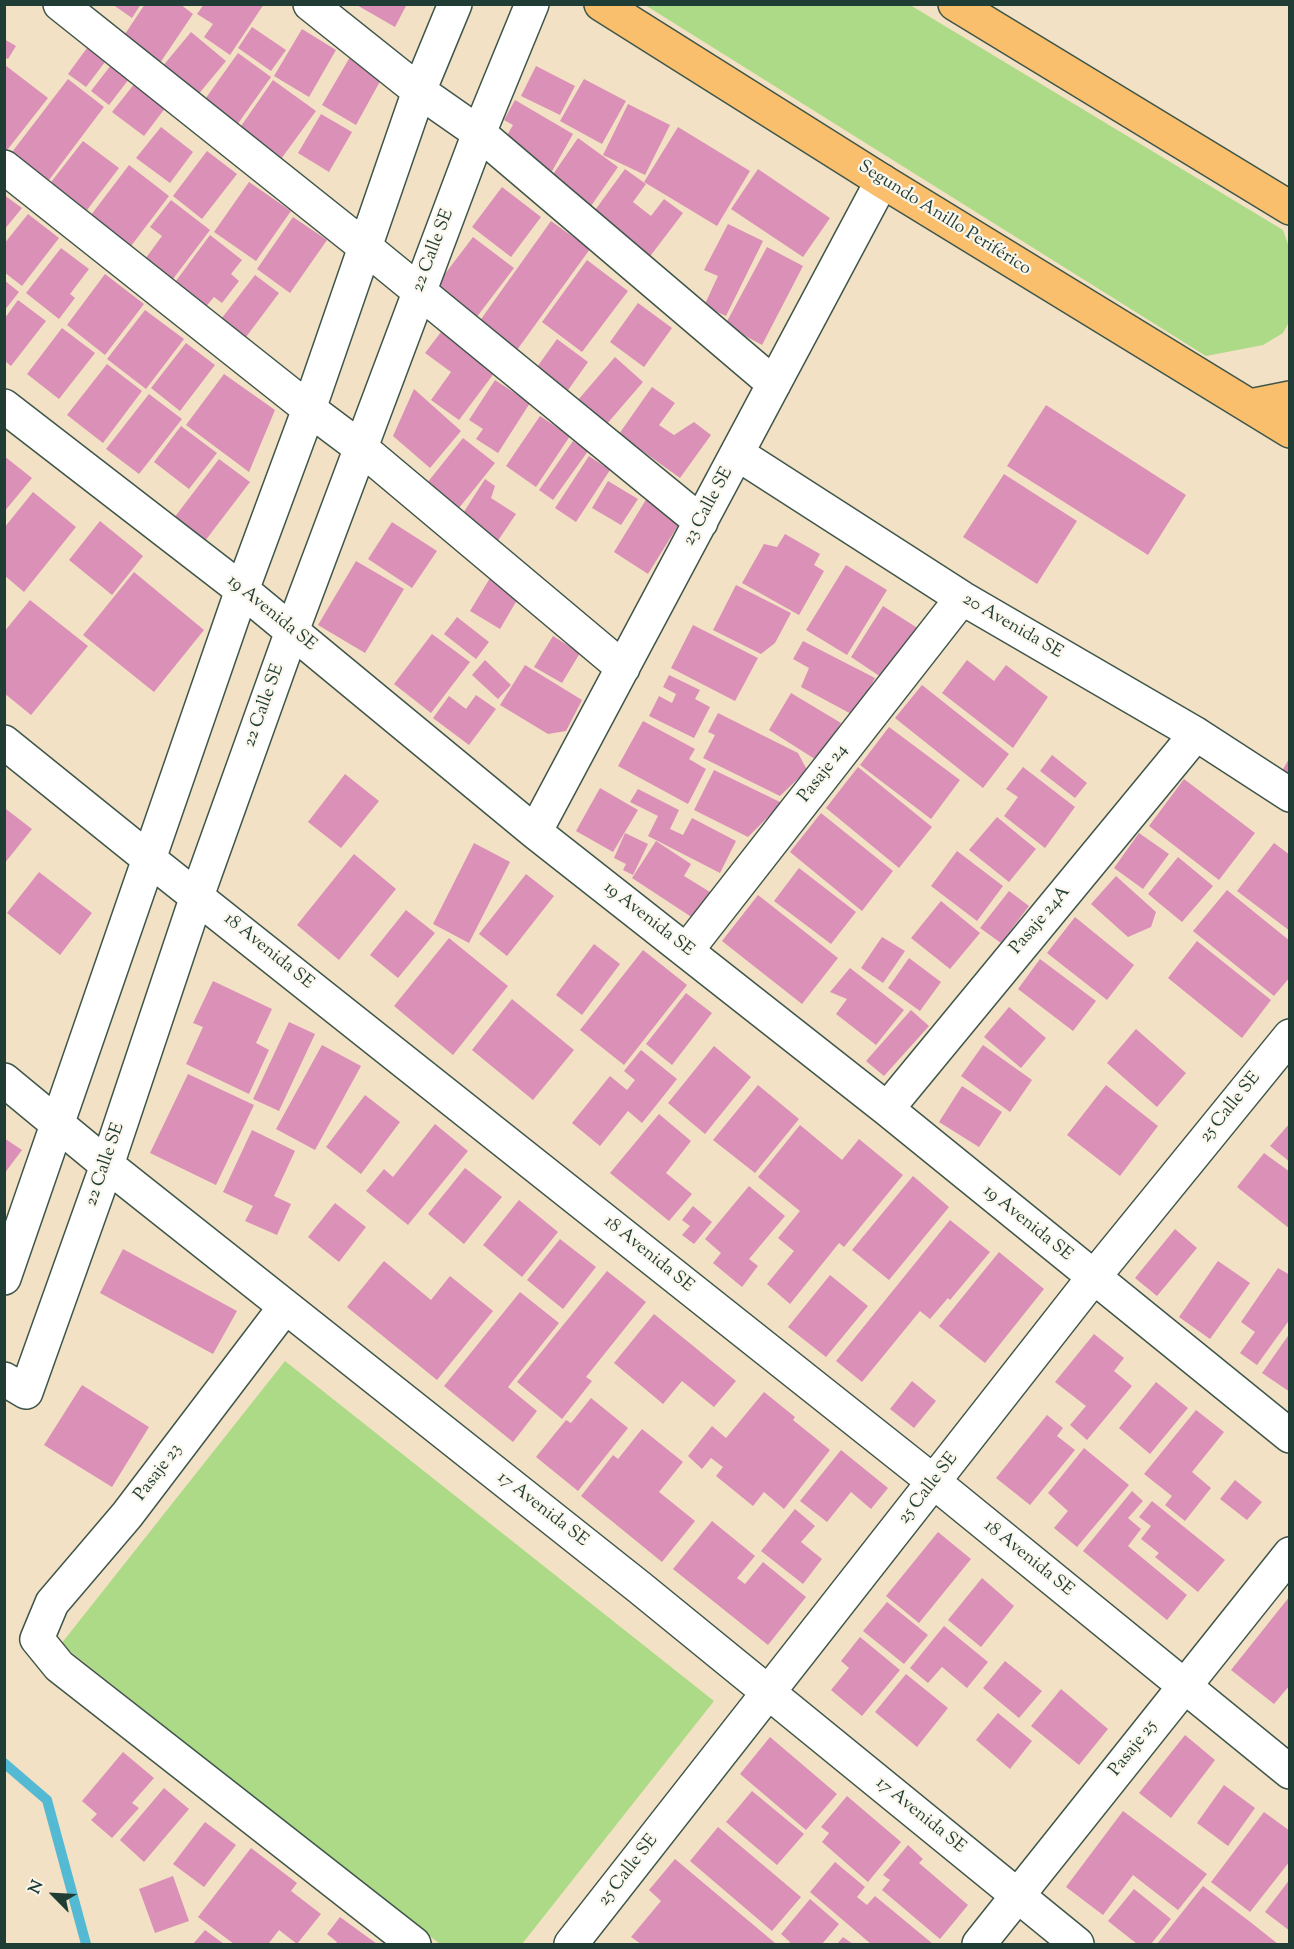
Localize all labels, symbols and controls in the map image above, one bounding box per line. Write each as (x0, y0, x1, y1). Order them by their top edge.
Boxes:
street label: Segundo Anillo Periférico (854, 157, 1034, 281)
street label: 22 Calle SE (408, 207, 460, 295)
street label: 23 Calle SE (679, 464, 739, 550)
street label: 19 Avenida SE (222, 571, 320, 657)
street label: 20 Avenida SE (958, 590, 1066, 664)
street label: 22 Calle SE (240, 661, 290, 751)
street label: Pasaje 24 (795, 741, 853, 807)
street label: 19 Avenida SE (598, 878, 698, 962)
street label: Pasaje 24A (1006, 882, 1076, 960)
street label: 18 Avenida SE (219, 909, 317, 995)
street label: 25 Calle SE (1196, 1068, 1266, 1148)
street label: 22 Calle SE (82, 1120, 130, 1210)
street label: 19 Avenida SE (978, 1181, 1076, 1267)
street label: 18 Avenida SE (599, 1212, 697, 1298)
street label: Pasaje 23 (130, 1440, 188, 1506)
street label: 25 Calle SE (894, 1449, 964, 1529)
street label: 17 Avenida SE (492, 1468, 592, 1552)
street label: 18 Avenida SE (979, 1516, 1077, 1602)
street label: Pasaje 25 (1105, 1717, 1163, 1781)
street label: 17 Avenida SE (871, 1773, 969, 1859)
street label: 25 Calle SE (594, 1831, 664, 1911)
north arrow (24, 1865, 84, 1925)
text: N (24, 1877, 50, 1898)

